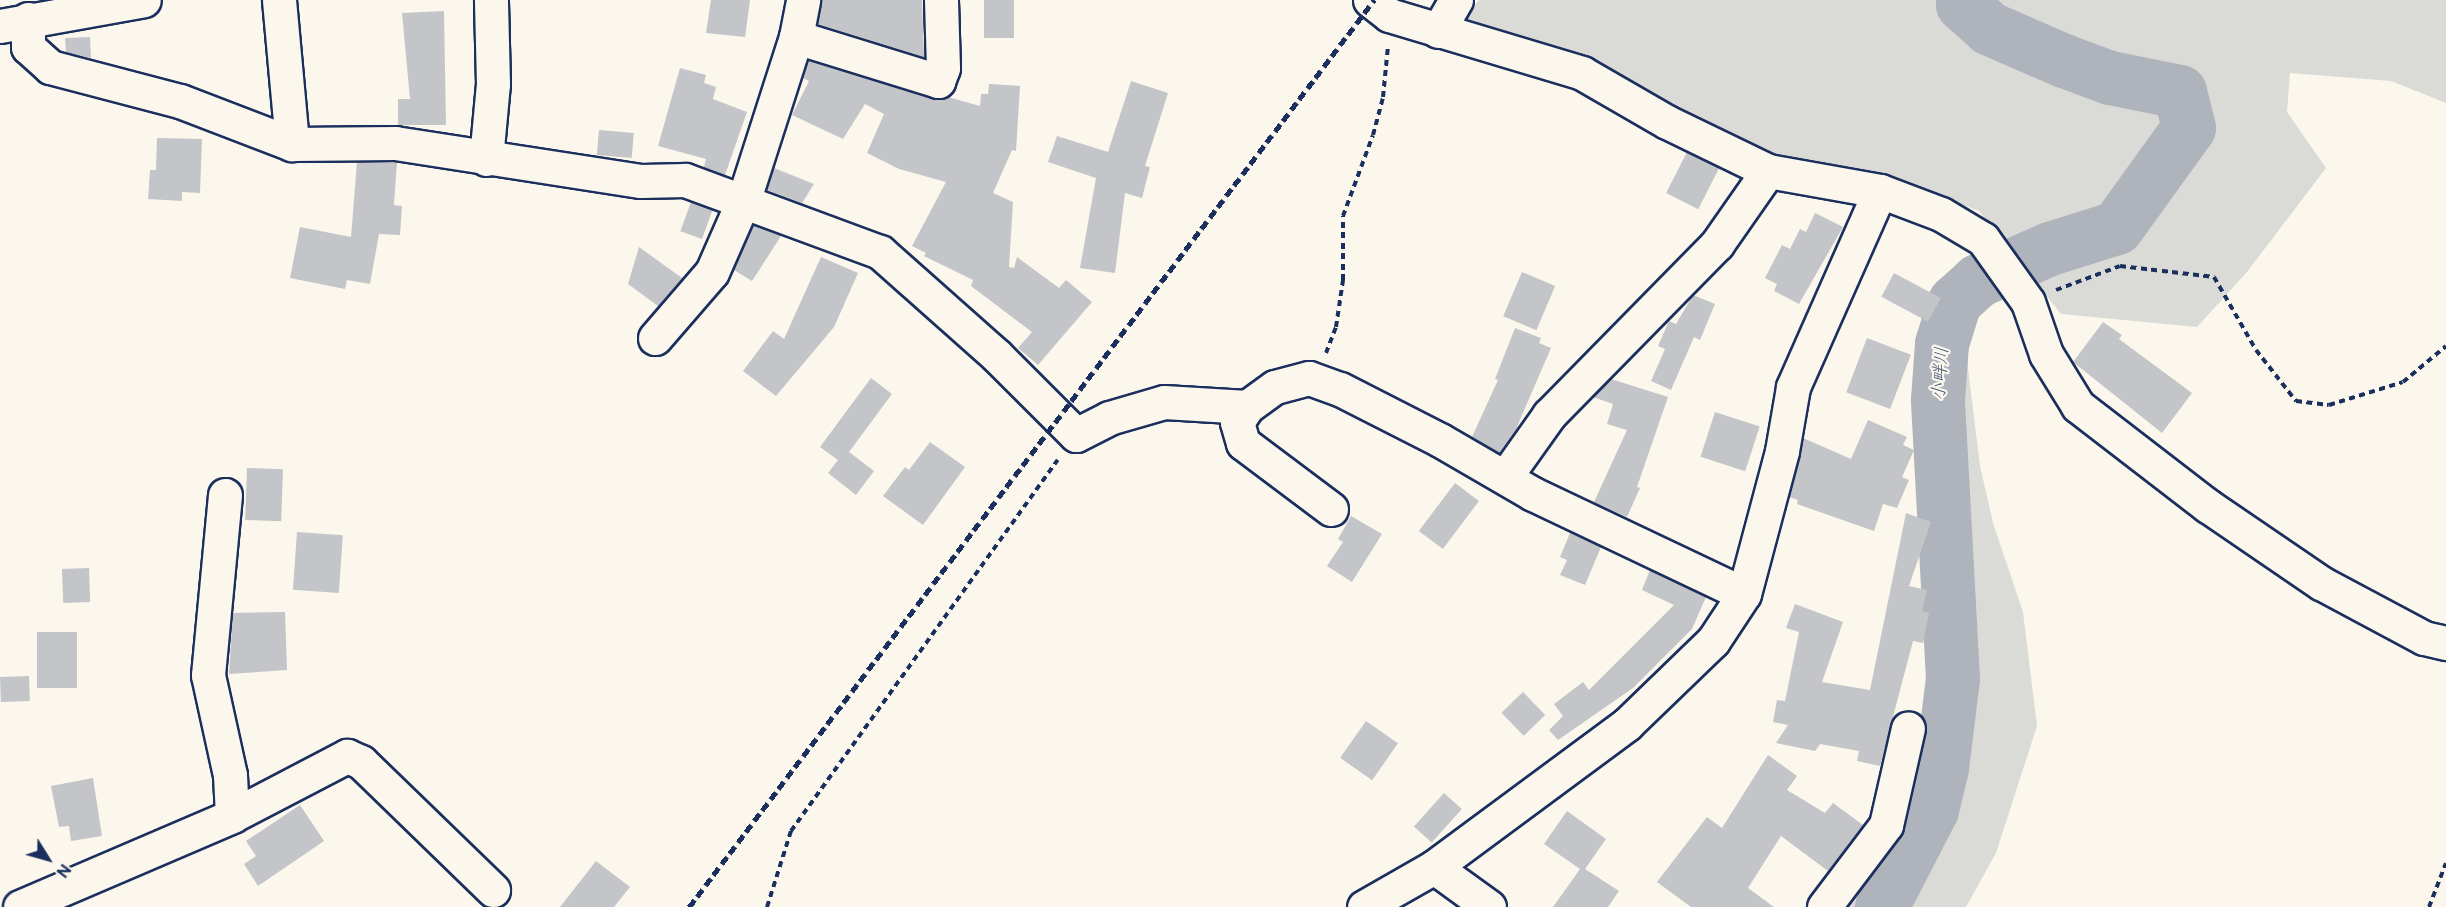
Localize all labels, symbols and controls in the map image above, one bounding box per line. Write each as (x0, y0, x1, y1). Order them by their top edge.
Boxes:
water label: 小畔川 (1928, 346, 1954, 402)
north arrow (18, 829, 78, 889)
text: N (52, 860, 74, 881)

